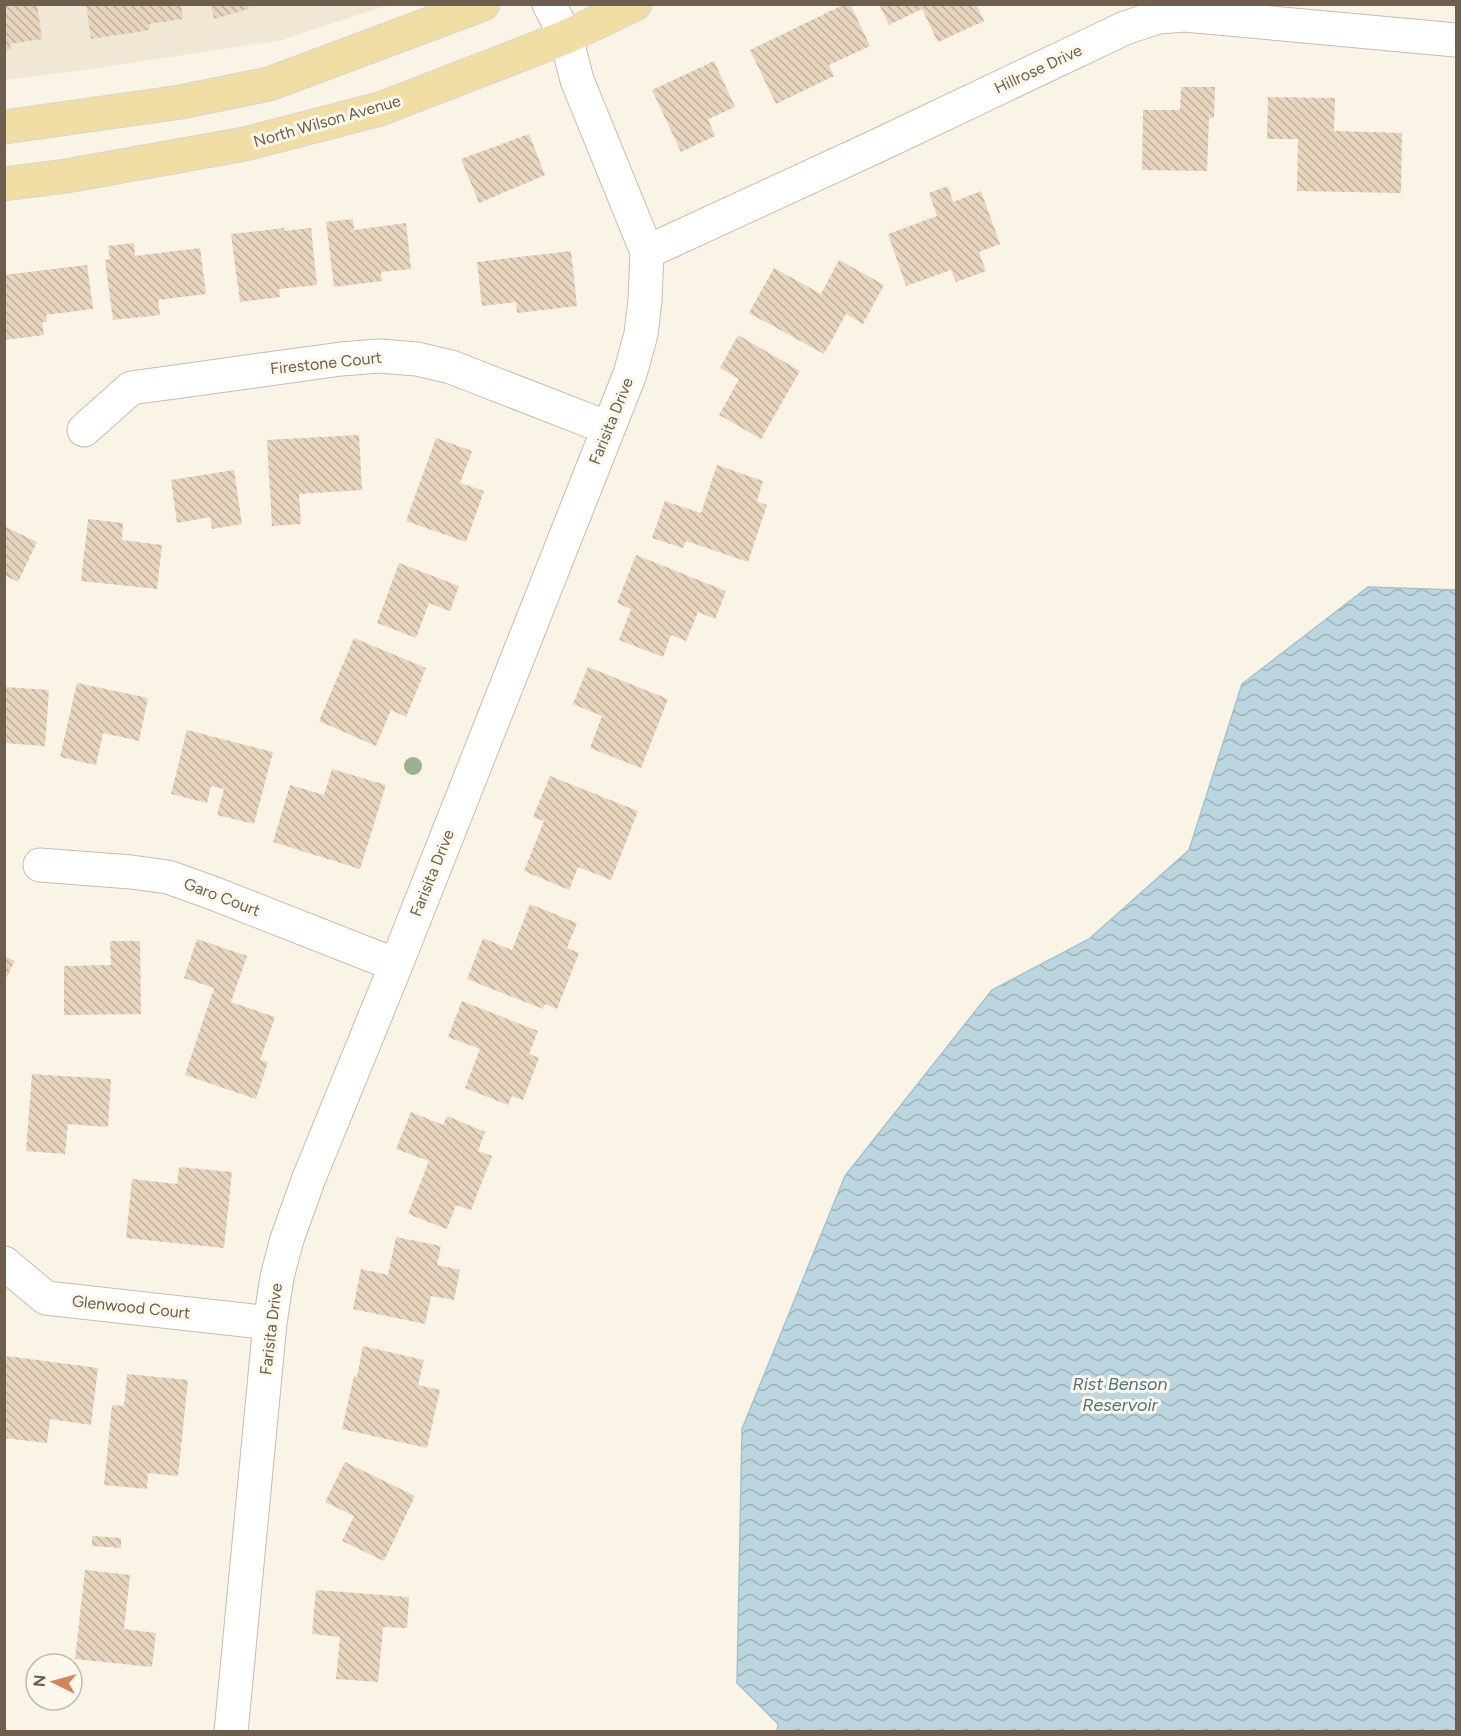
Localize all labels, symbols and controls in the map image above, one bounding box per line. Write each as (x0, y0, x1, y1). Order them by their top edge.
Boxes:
street label: Hillrose Drive (991, 40, 1085, 98)
street label: North Wilson Avenue (251, 91, 403, 151)
street label: Firestone Court (269, 348, 383, 378)
street label: Farisita Drive (585, 374, 637, 467)
street label: Farisita Drive (406, 826, 458, 919)
street label: Garo Court (181, 874, 263, 920)
street label: Farisita Drive (256, 1282, 286, 1376)
street label: Glenwood Court (71, 1291, 191, 1323)
water label: Rist Benson Reservoir (1072, 1373, 1168, 1416)
north arrow (24, 1652, 84, 1712)
text: N (30, 1674, 50, 1688)

